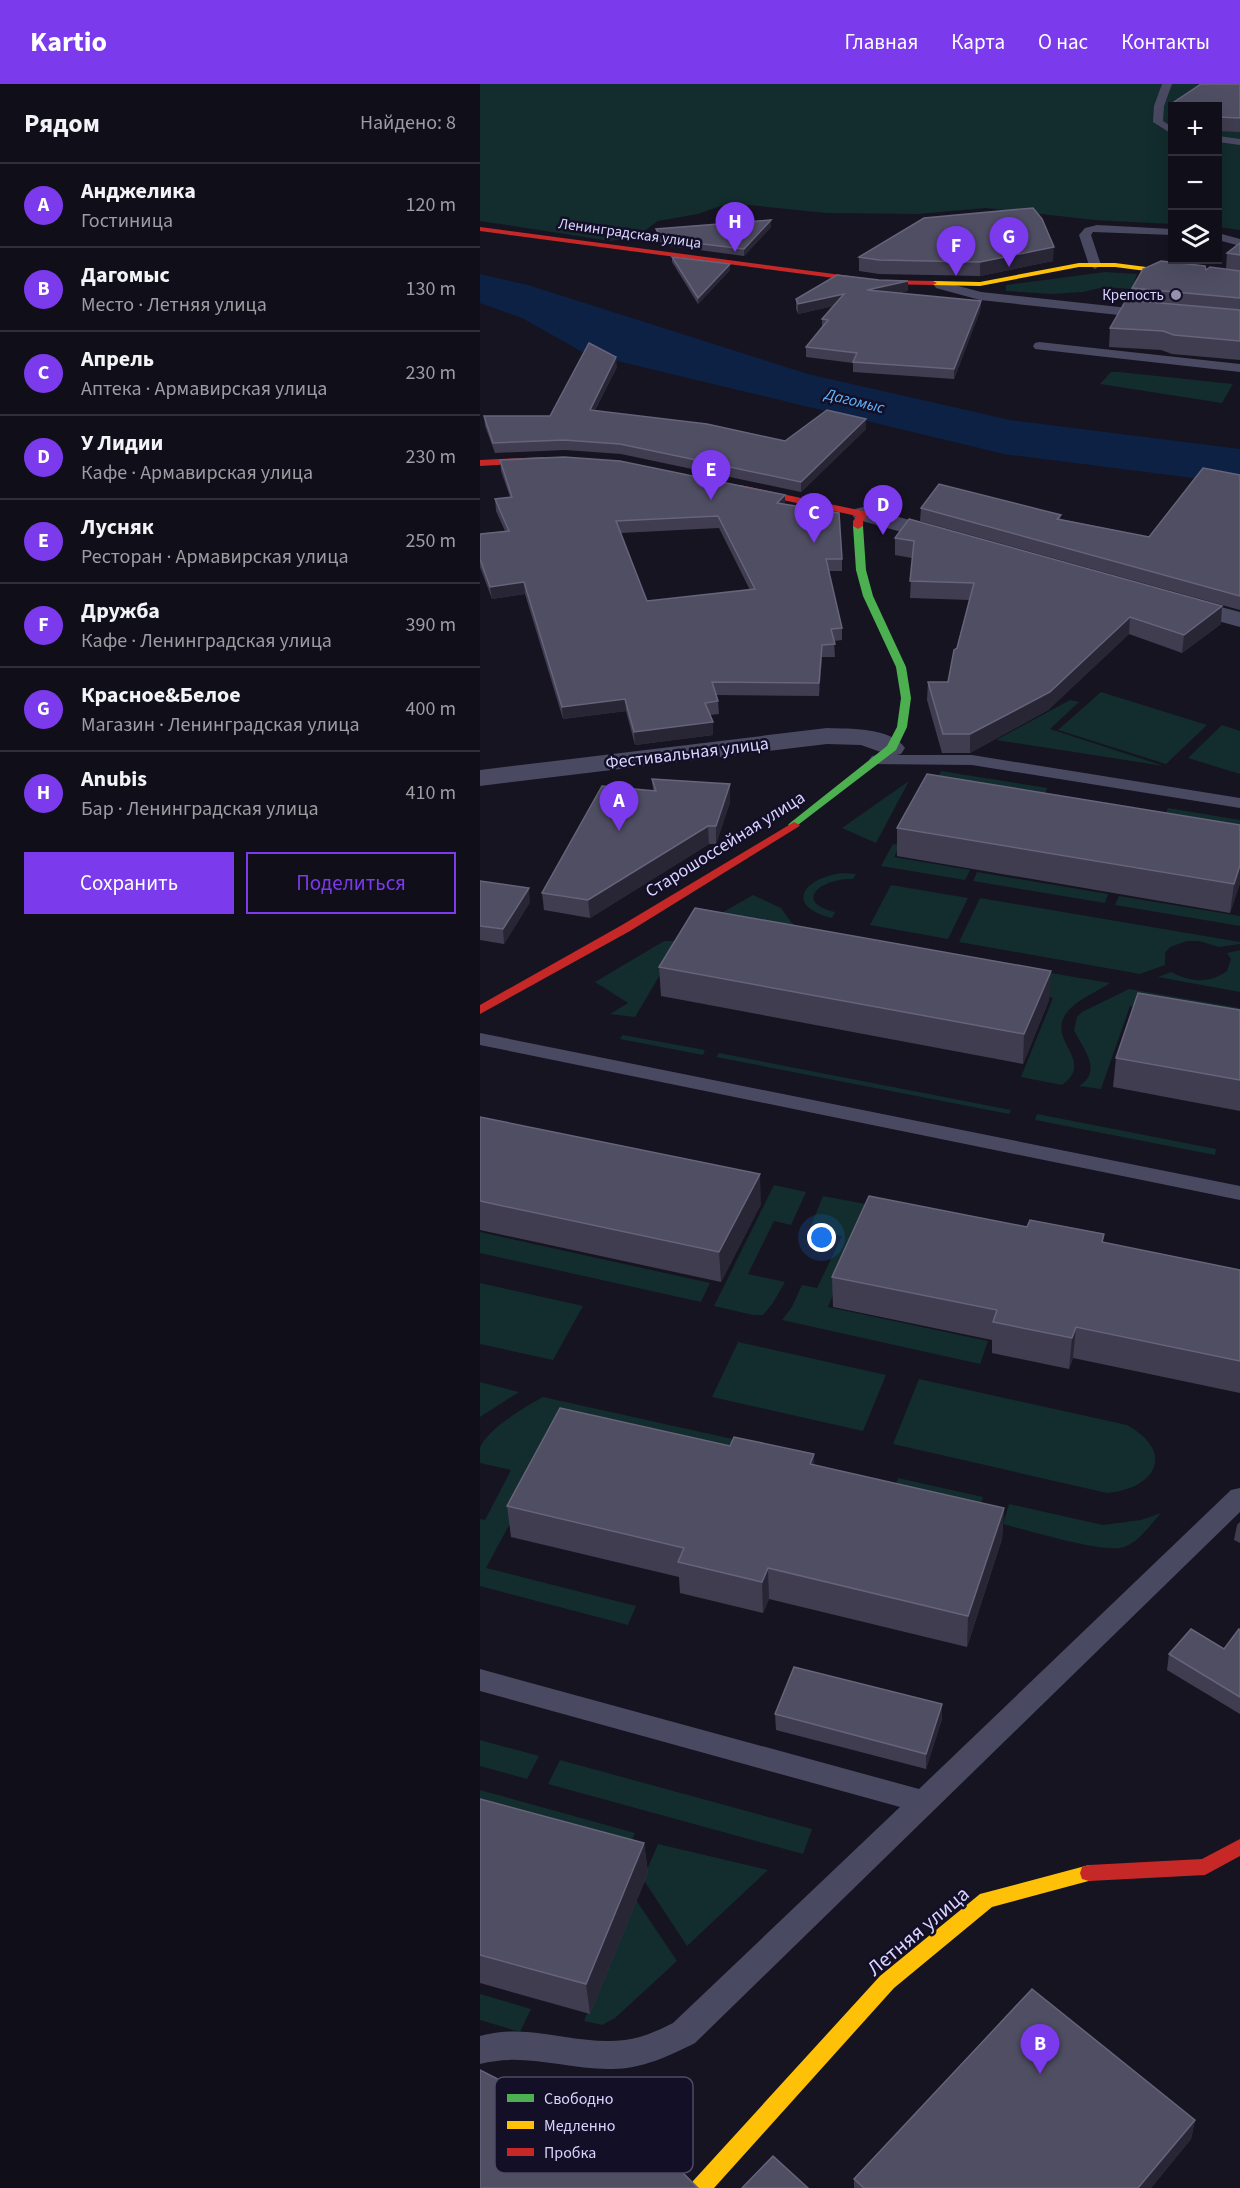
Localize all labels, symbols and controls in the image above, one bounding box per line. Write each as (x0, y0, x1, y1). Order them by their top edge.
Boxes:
text: Kartio (30, 22, 107, 62)
text: Главная (845, 27, 918, 57)
text: Карта (951, 27, 1005, 57)
text: О нас (1038, 27, 1088, 57)
text: Контакты (1121, 27, 1210, 57)
map controls (1168, 102, 1222, 264)
button: + (1168, 102, 1222, 156)
text: Рядом (24, 105, 100, 142)
text: Найдено: 8 (360, 109, 456, 137)
button: − (1168, 156, 1222, 210)
text: Анджелика (81, 175, 196, 207)
text: A (38, 191, 49, 219)
text: 120 m (406, 191, 456, 219)
pin: H (716, 202, 754, 252)
text: Гостиница (81, 207, 173, 235)
button: layers (1168, 210, 1222, 264)
street label: Ленинградская улица (557, 213, 703, 254)
pin: G (990, 218, 1028, 267)
pin: F (936, 226, 976, 276)
text: Дагомыс (81, 259, 170, 291)
text: B (37, 275, 50, 303)
text: 130 m (406, 275, 456, 303)
place label: Крепость (1102, 285, 1164, 306)
marker: Крепость (1169, 288, 1183, 302)
text: Место · Летняя улица (81, 291, 267, 319)
text: Апрель (81, 343, 154, 375)
text: C (38, 359, 49, 387)
text: 230 m (406, 359, 456, 387)
text: Аптека · Армавирская улица (81, 375, 327, 403)
water label: Дагомыс (822, 383, 887, 419)
text: У Лидии (81, 427, 163, 459)
text: D (37, 443, 50, 471)
text: 230 m (406, 443, 456, 471)
pin: E (692, 450, 730, 500)
text: Кафе · Армавирская улица (81, 459, 313, 487)
pin: D (864, 486, 902, 535)
pin: C (794, 494, 834, 543)
text: Лусняк (81, 511, 154, 543)
text: E (38, 527, 49, 555)
text: 250 m (406, 527, 456, 555)
text: Ресторан · Армавирская улица (81, 543, 348, 571)
text: Дружба (81, 595, 160, 627)
text: F (38, 611, 49, 639)
text: 390 m (406, 611, 456, 639)
text: Кафе · Ленинградская улица (81, 627, 332, 655)
text: Красное&Белое (81, 679, 241, 711)
text: G (37, 695, 50, 723)
text: 400 m (406, 695, 456, 723)
text: Магазин · Ленинградская улица (81, 711, 360, 739)
street label: Фестивальная улица (604, 731, 770, 776)
text: Anubis (81, 763, 147, 795)
text: H (37, 779, 50, 807)
text: 410 m (406, 779, 456, 807)
pin: A (600, 782, 638, 831)
street label: Старошоссейная улица (641, 785, 810, 904)
text: Бар · Ленинградская улица (81, 795, 318, 823)
button: Сохранить (24, 852, 234, 914)
button: Поделиться (246, 852, 456, 914)
your location (807, 1223, 836, 1252)
street label: Летняя улица (860, 1879, 976, 1983)
pin: B (1020, 2024, 1060, 2074)
legend (495, 2077, 693, 2173)
text: Свободно (544, 2088, 614, 2110)
text: Медленно (544, 2115, 615, 2137)
text: Пробка (544, 2142, 596, 2164)

